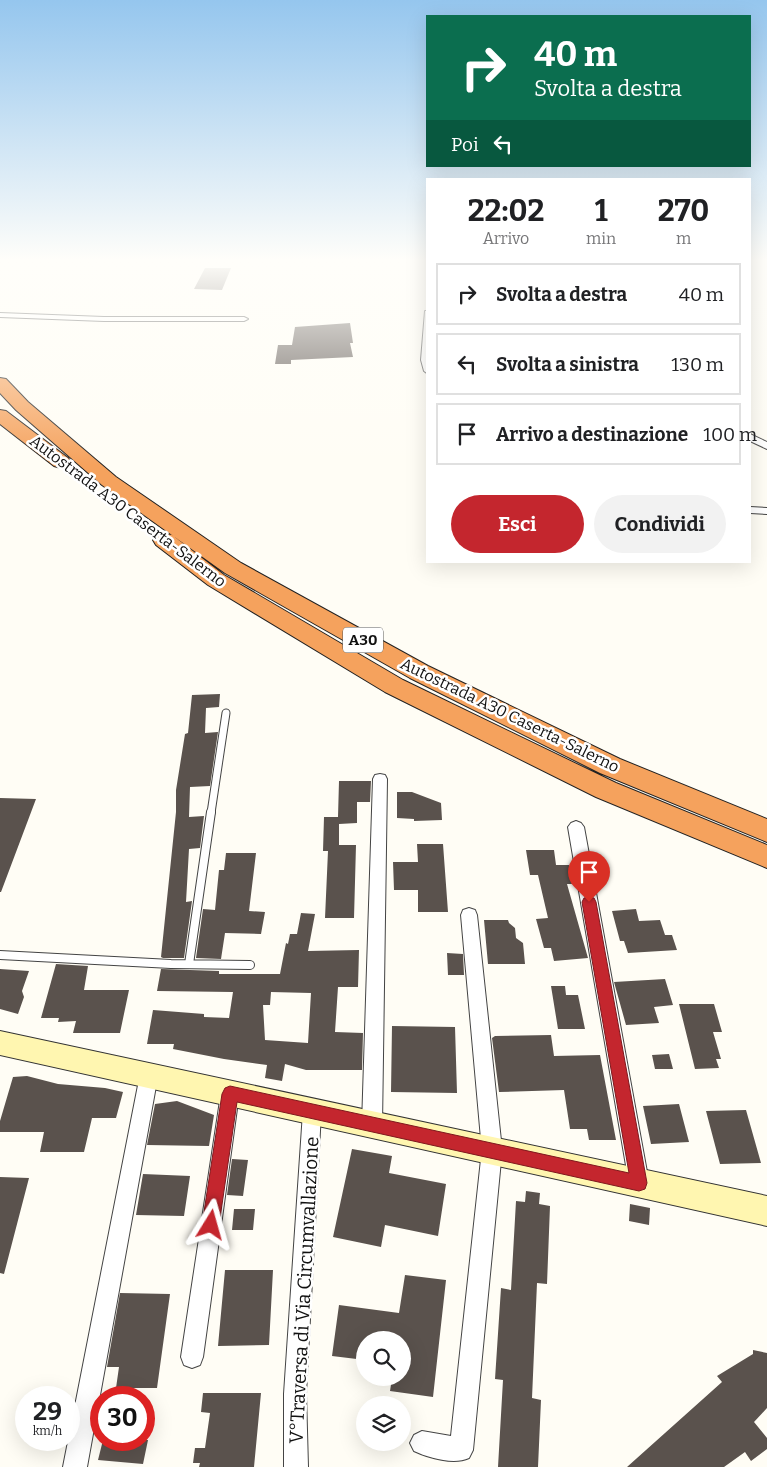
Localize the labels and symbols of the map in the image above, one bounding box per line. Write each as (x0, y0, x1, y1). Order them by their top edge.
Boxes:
street label: Autostrada A30 Caserta-Salerno (26, 431, 230, 591)
road number: A30 (343, 628, 383, 652)
street label: Autostrada A30 Caserta-Salerno (398, 654, 622, 776)
pin (568, 851, 610, 902)
street label: V°Traversa di Via Circumvallazione (284, 1136, 324, 1444)
position arrow (184, 1198, 236, 1250)
speed limit sign: 30 (90, 1386, 155, 1451)

